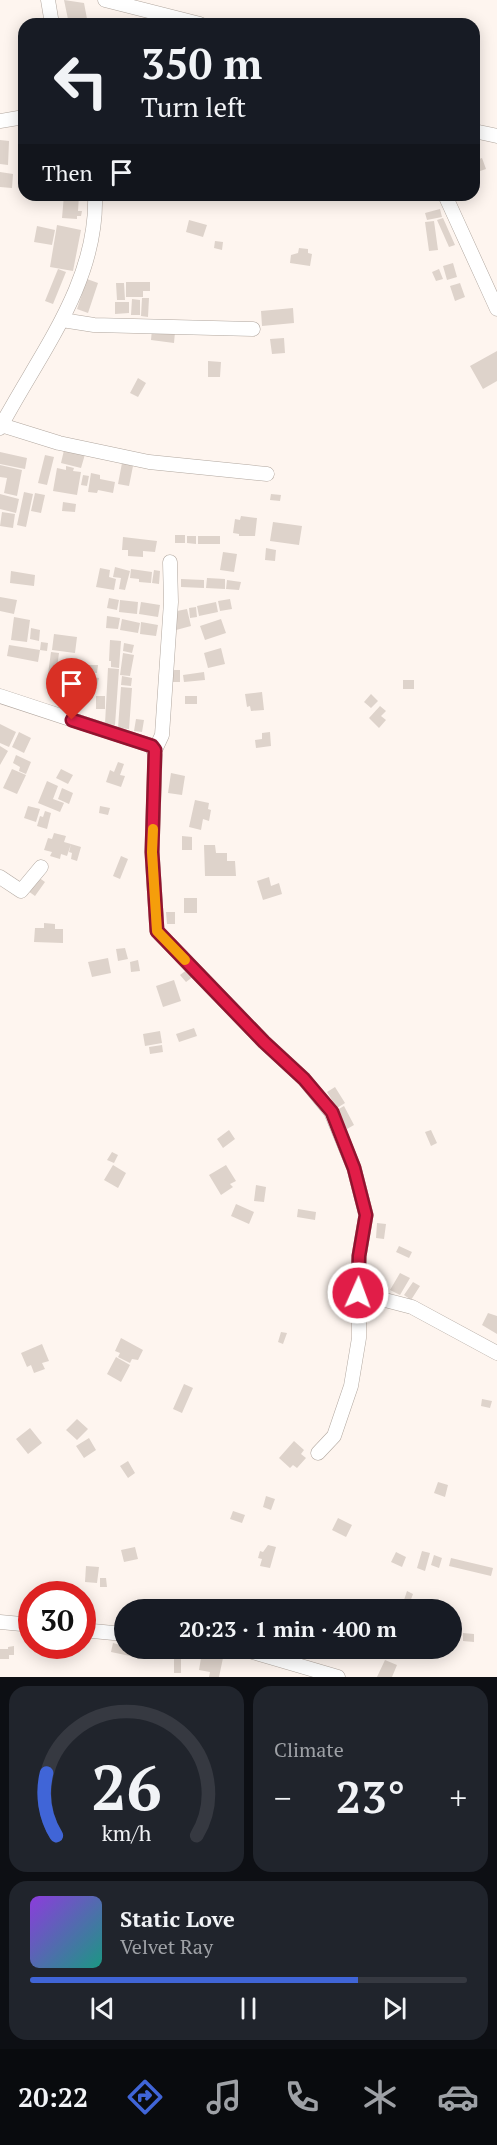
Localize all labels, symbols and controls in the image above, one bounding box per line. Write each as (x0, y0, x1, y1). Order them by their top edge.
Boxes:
text: 350 m (141, 35, 262, 91)
icon: left (42, 42, 120, 120)
text: Turn left (141, 89, 246, 125)
icon: arrive (105, 156, 138, 189)
text: Then (42, 158, 93, 187)
pin (46, 658, 97, 720)
icon: arrive (55, 667, 88, 700)
position arrow (326, 1261, 390, 1325)
speed limit sign: 30 (18, 1581, 96, 1659)
text: 20:23 · 1 min · 400 m (179, 1614, 397, 1643)
text: Climate (274, 1736, 344, 1763)
text: 26 (91, 1745, 162, 1828)
text: 23° (336, 1766, 405, 1826)
text: − (274, 1776, 292, 1819)
text: + (449, 1776, 467, 1819)
text: km/h (102, 1819, 152, 1847)
text: Static Love (120, 1904, 235, 1933)
text: Velvet Ray (120, 1933, 213, 1960)
icon: previous (86, 1992, 119, 2025)
icon: pause (232, 1992, 265, 2025)
icon: next (378, 1992, 411, 2025)
icon: directions (124, 2076, 166, 2118)
icon: music (203, 2076, 245, 2118)
icon: phone (281, 2076, 323, 2118)
icon: climate (359, 2076, 401, 2118)
icon: car (437, 2076, 479, 2118)
text: 20:22 (18, 2079, 88, 2115)

